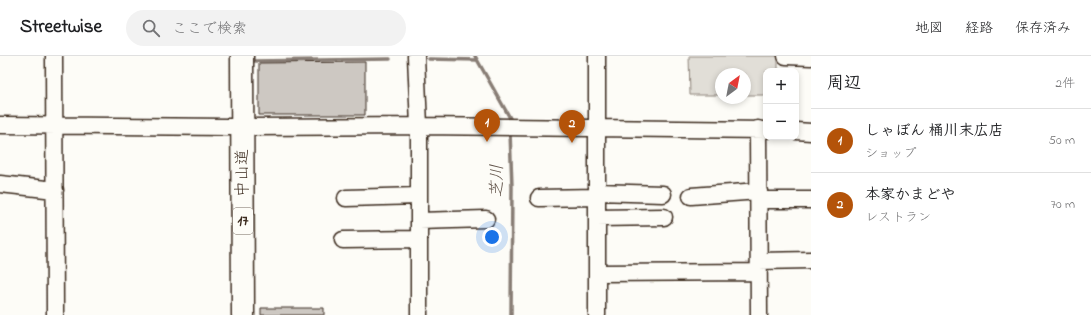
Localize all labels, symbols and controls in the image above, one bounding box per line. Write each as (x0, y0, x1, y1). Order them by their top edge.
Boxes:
search box (126, 10, 406, 46)
text: Streetwise (20, 14, 102, 41)
icon: search (140, 17, 162, 39)
text: ここで検索 (172, 18, 247, 40)
text: 地図 (915, 18, 943, 39)
text: 経路 (965, 18, 993, 39)
text: 保存済み (1015, 18, 1071, 39)
north arrow (715, 68, 751, 104)
map controls (763, 68, 799, 140)
button: + (763, 68, 799, 104)
text: 周辺 (827, 71, 861, 96)
text: 2件 (1056, 74, 1075, 93)
button: − (763, 104, 799, 140)
pin: 1 (474, 109, 500, 142)
pin: 2 (559, 110, 585, 143)
text: しゃぼん 桶川末広店 (865, 120, 1004, 142)
text: 1 (838, 131, 842, 150)
text: 50 m (1049, 131, 1075, 150)
text: ショップ (865, 144, 916, 163)
street label: 中山道 (231, 149, 255, 197)
water label: 芝川 (485, 164, 510, 198)
text: 本家かまどや (865, 184, 956, 206)
text: 2 (837, 195, 843, 214)
text: 70 m (1051, 195, 1075, 214)
road number: 17 (233, 208, 253, 234)
text: レストラン (865, 208, 931, 227)
your location (482, 227, 502, 247)

